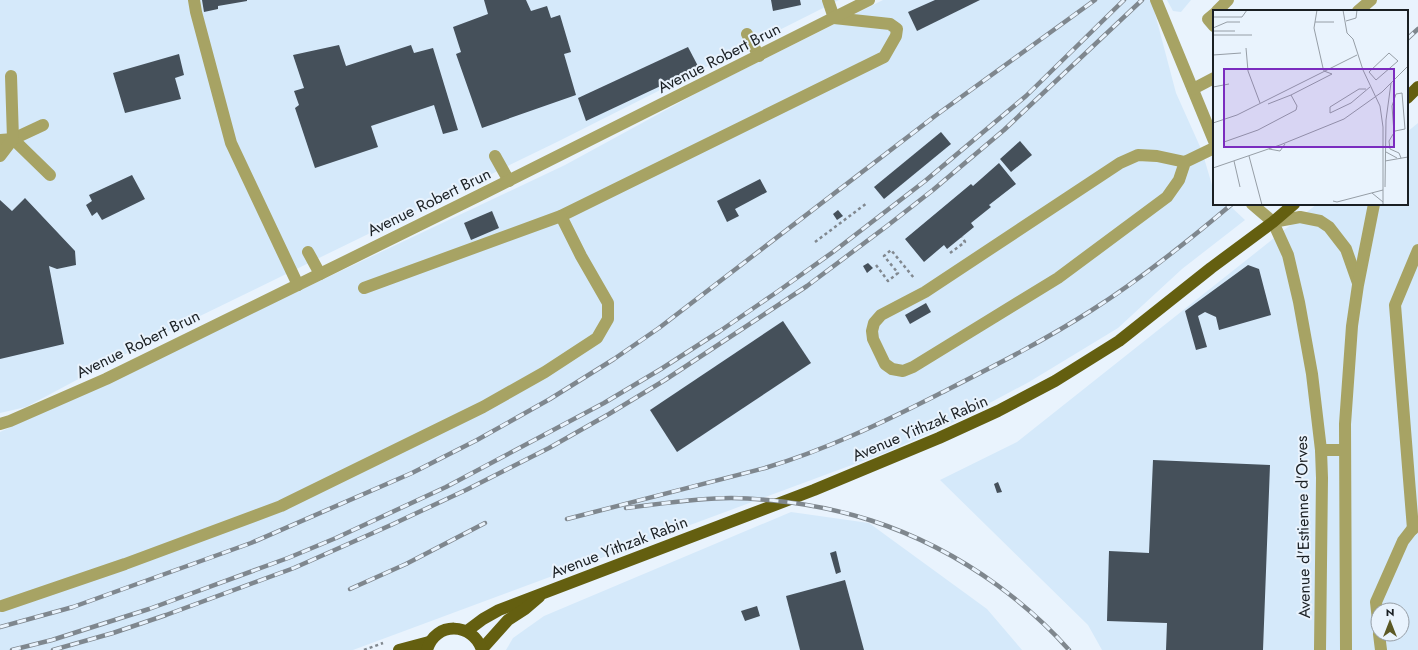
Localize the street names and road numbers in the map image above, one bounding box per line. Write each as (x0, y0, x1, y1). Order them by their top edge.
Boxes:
street label: Avenue Robert Brun (654, 17, 784, 99)
street label: Avenue Robert Brun (363, 162, 495, 242)
street label: Avenue Robert Brun (72, 304, 204, 384)
street label: Avenue Yithzak Rabin (849, 389, 991, 467)
street label: Avenue d'Estienne d'Orves (1290, 435, 1316, 619)
street label: Avenue Yithzak Rabin (547, 510, 691, 584)

